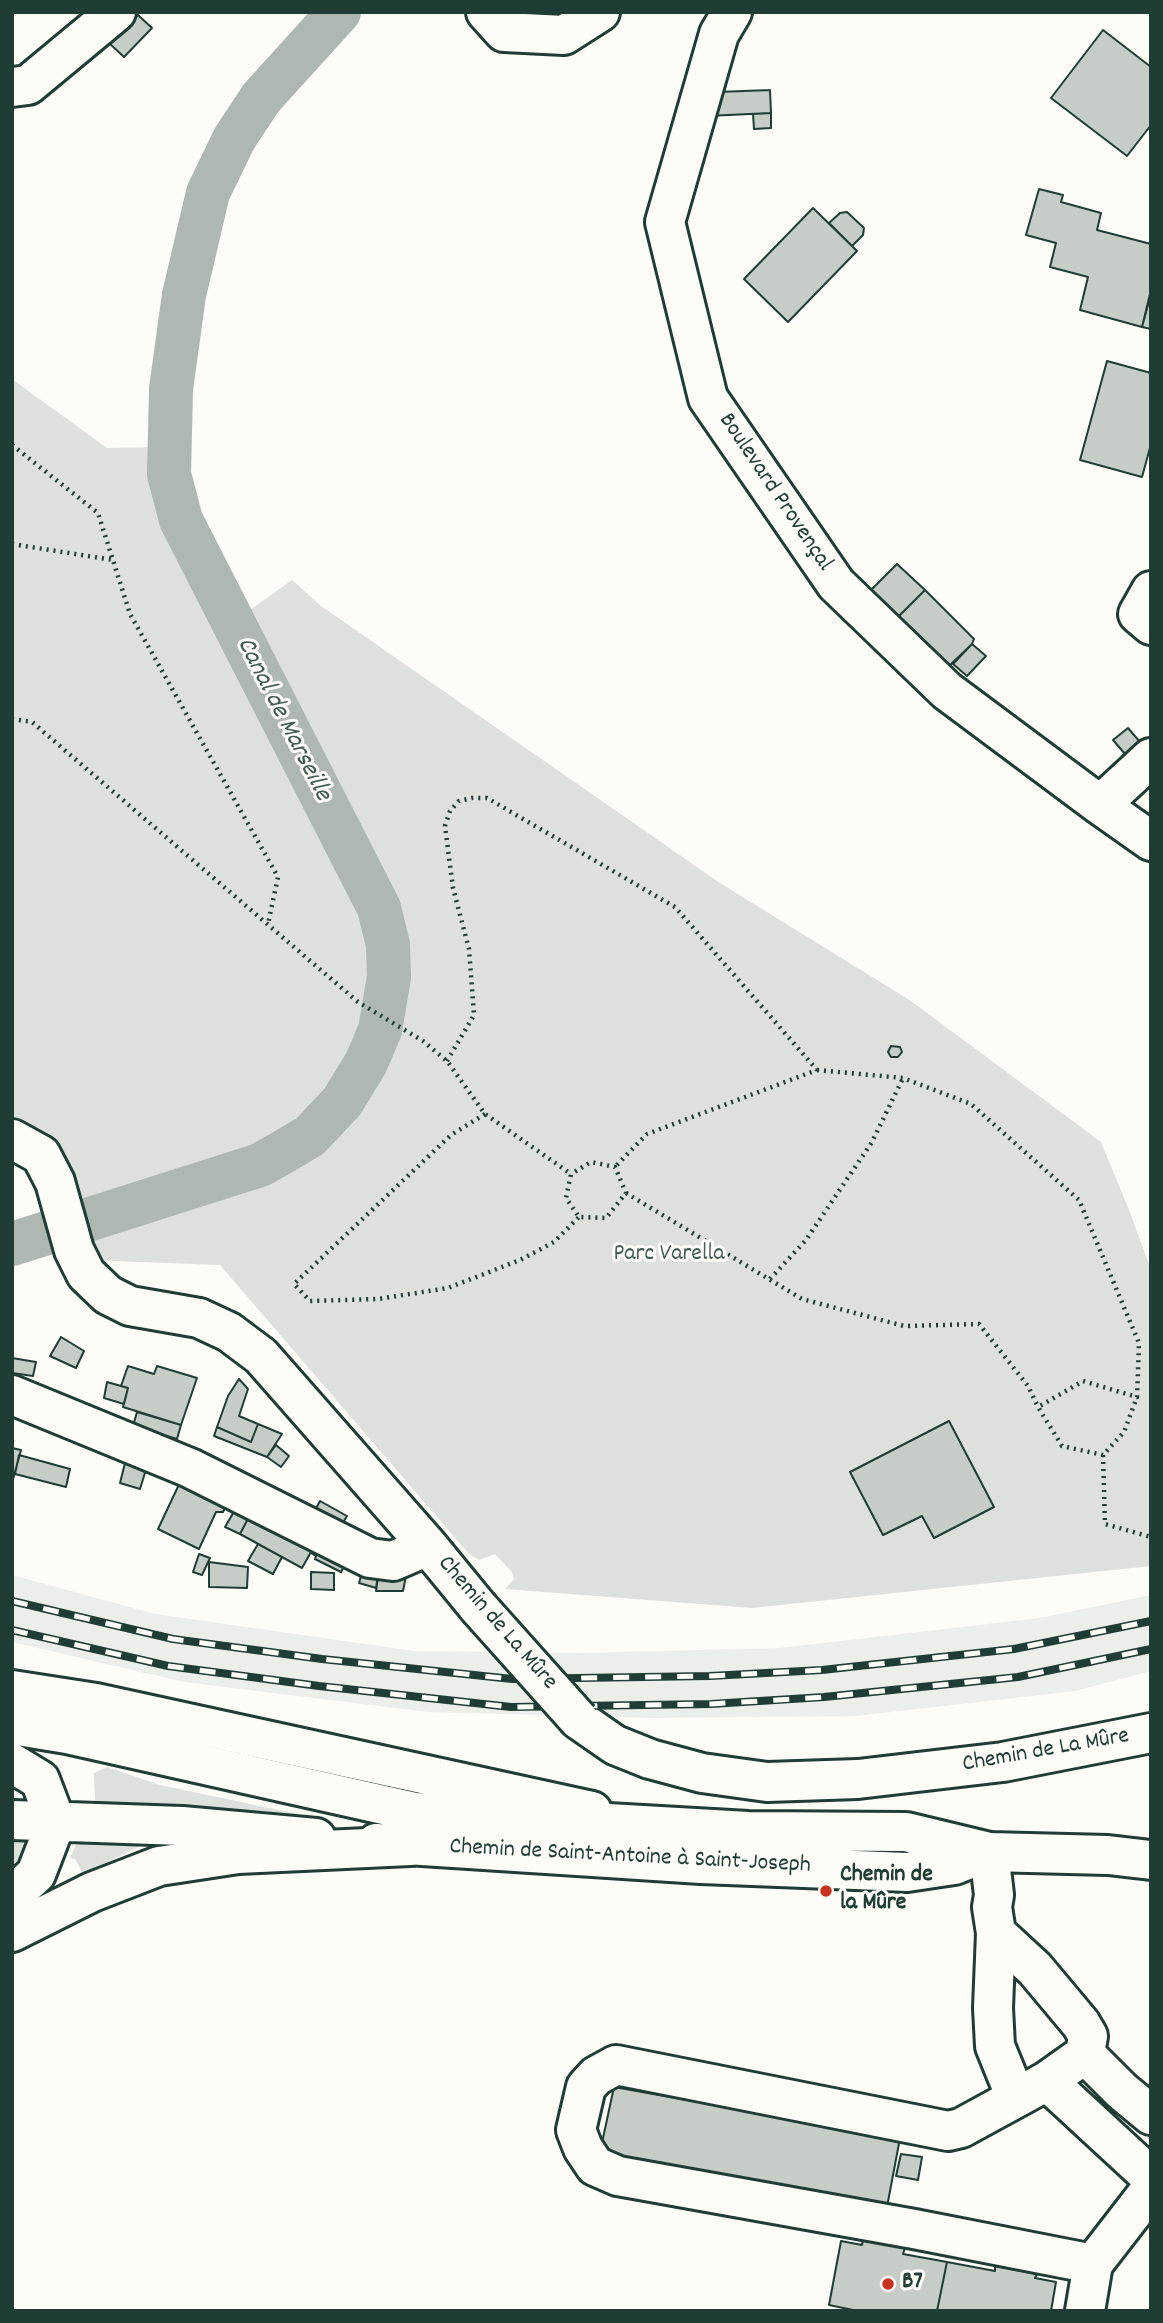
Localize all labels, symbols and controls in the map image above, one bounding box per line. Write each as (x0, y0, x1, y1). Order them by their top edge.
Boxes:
street label: Boulevard Provençal (711, 409, 837, 577)
water label: Canal de Marseille (227, 633, 337, 807)
park label: Parc Varella (613, 1242, 725, 1270)
street label: Chemin de La Mûre (430, 1551, 562, 1697)
street label: Chemin de La Mûre (960, 1723, 1132, 1781)
street label: Chemin de Saint-Antoine à Saint-Joseph (449, 1834, 811, 1882)
place label: Chemin de la Mûre (840, 1863, 933, 1919)
marker: Chemin de la Mûre (818, 1883, 834, 1899)
place label: B7 (902, 2270, 923, 2298)
marker: B7 (880, 2276, 896, 2292)

